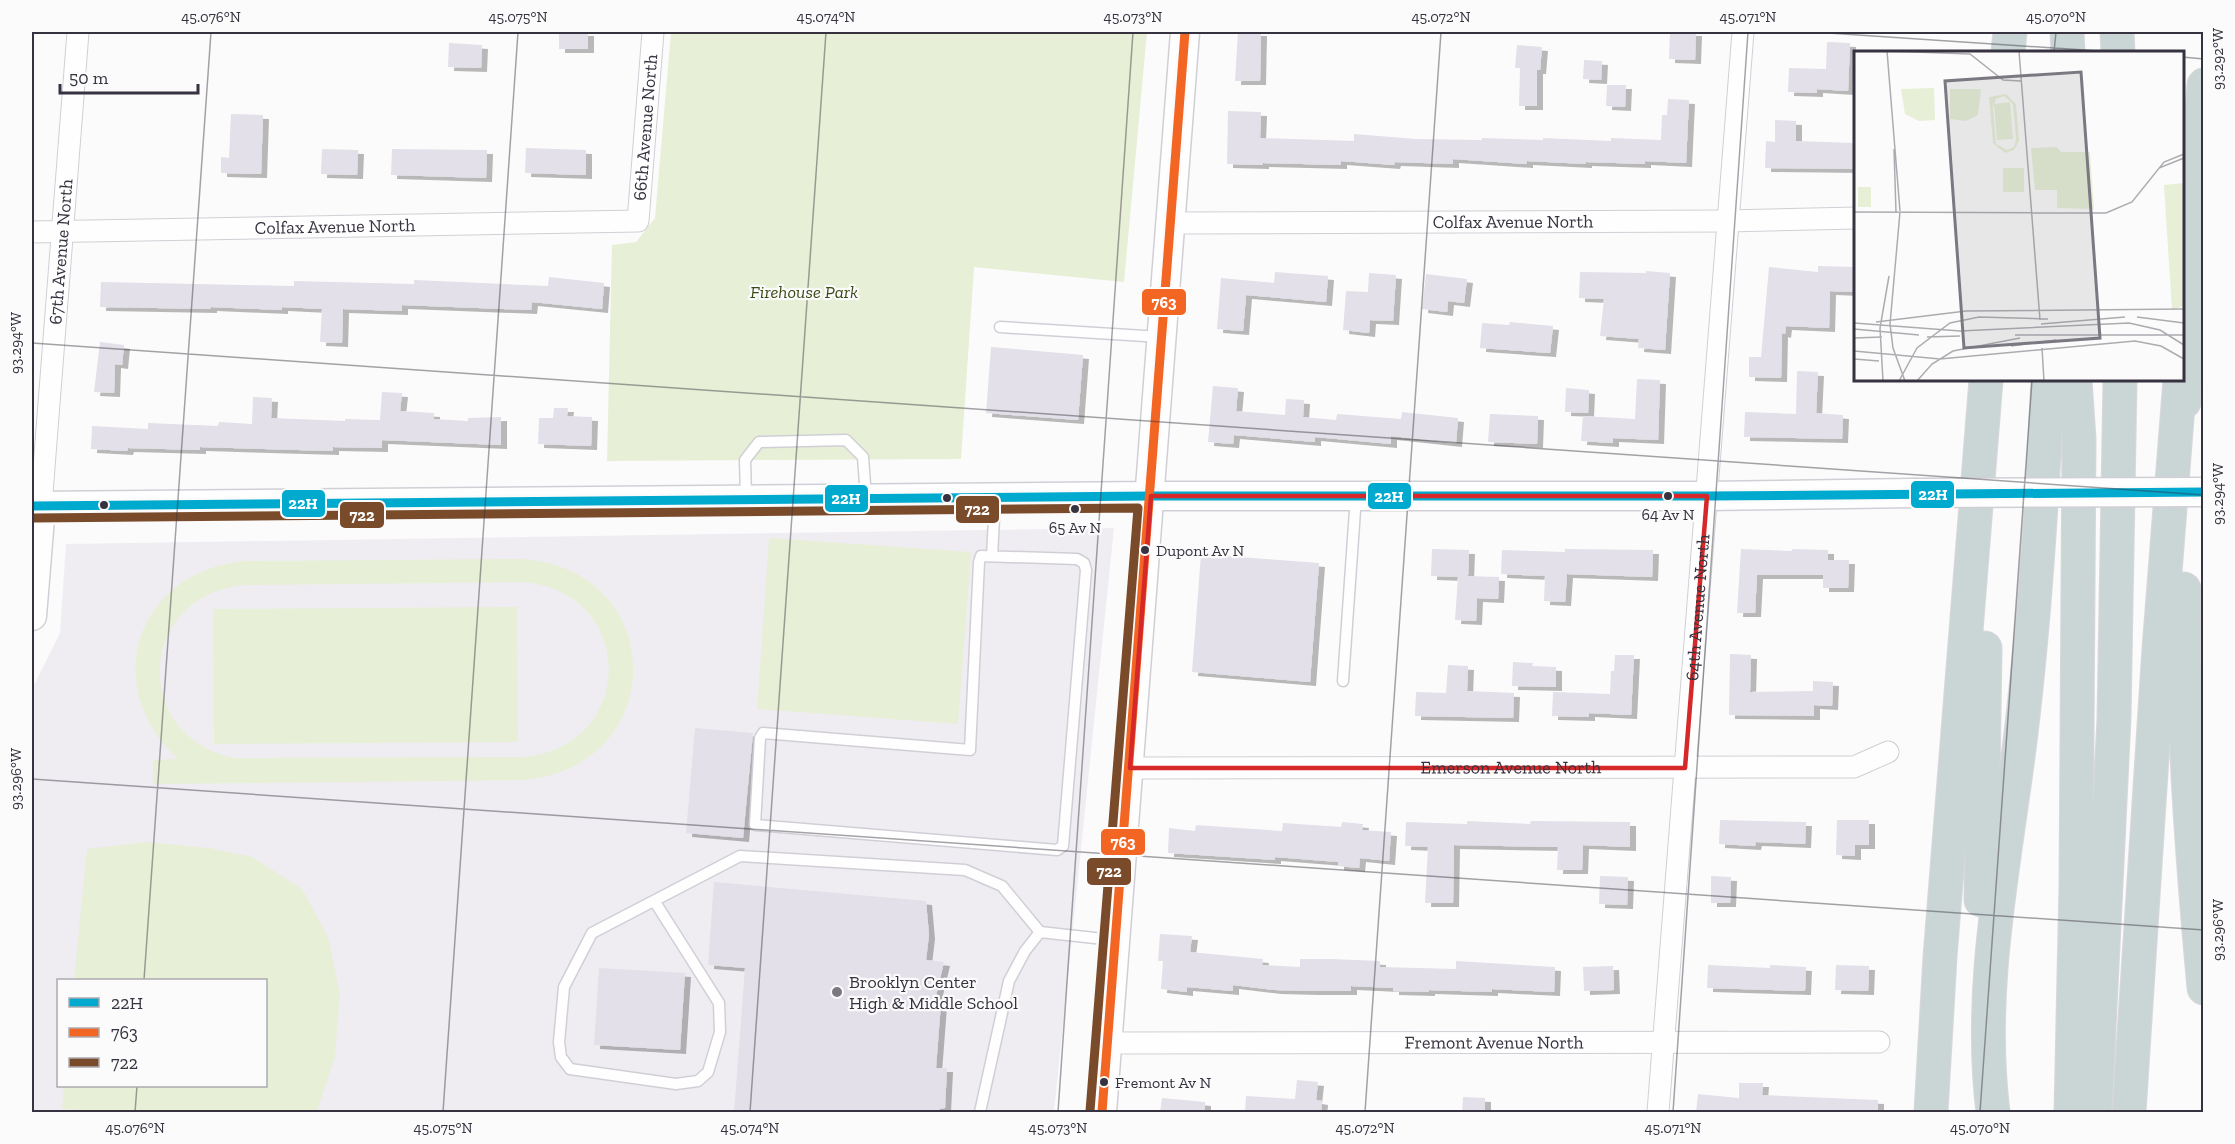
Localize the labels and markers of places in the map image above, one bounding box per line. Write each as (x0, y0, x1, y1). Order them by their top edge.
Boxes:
marker: 64 Av N (1662, 490, 1674, 502)
unlabelled marker (941, 492, 953, 504)
unlabelled marker (98, 499, 110, 511)
marker: 65 Av N (1069, 503, 1081, 515)
place label: 64 Av N (1641, 505, 1695, 524)
place label: 65 Av N (1049, 518, 1102, 537)
place label: Dupont Av N (1156, 541, 1245, 560)
marker: Dupont Av N (1139, 544, 1151, 556)
place label: Brooklyn Center High & Middle School (849, 971, 1018, 1014)
marker: Brooklyn Center High & Middle School (830, 985, 844, 999)
place label: Fremont Av N (1115, 1073, 1211, 1092)
marker: Fremont Av N (1098, 1076, 1110, 1088)

